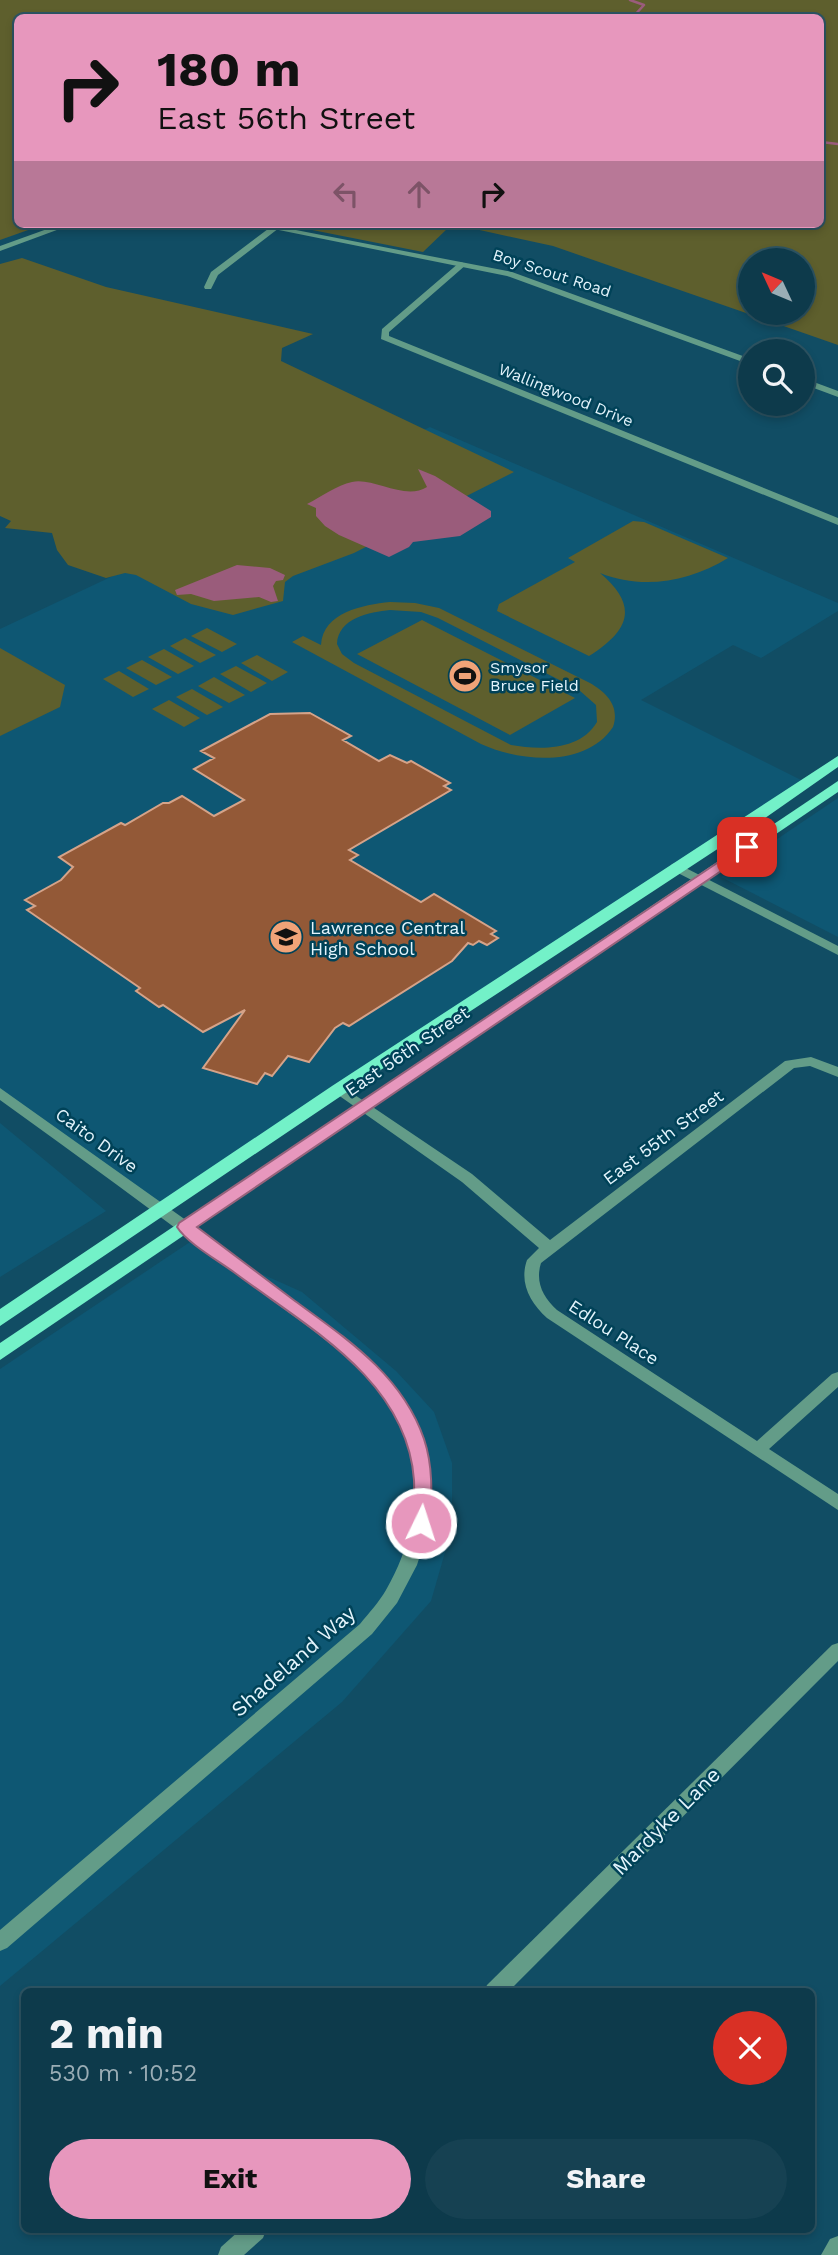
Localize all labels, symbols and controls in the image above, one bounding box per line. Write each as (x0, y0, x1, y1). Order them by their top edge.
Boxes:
text: 180 m (157, 40, 301, 98)
icon: right (42, 42, 133, 133)
text: East 56th Street (157, 99, 415, 137)
icon: left (327, 175, 365, 213)
icon: ahead (400, 175, 438, 213)
icon: right (473, 175, 511, 213)
street label: Boy Scout Road (491, 245, 613, 301)
north arrow (738, 248, 816, 326)
map controls (738, 248, 815, 416)
button: search (738, 339, 815, 416)
street label: Wallingwood Drive (496, 359, 636, 431)
sports icon: Smysor Bruce Field (446, 657, 484, 695)
place label: Smysor Bruce Field (490, 658, 579, 695)
pin (717, 817, 777, 877)
icon: arrive (728, 828, 766, 866)
place label: Lawrence Central High School (310, 917, 466, 959)
school or university icon: Lawrence Central High School (267, 918, 305, 956)
street label: East 56th Street (341, 1001, 473, 1100)
street label: East 55th Street (599, 1085, 728, 1189)
street label: Caito Drive (52, 1103, 142, 1177)
street label: Edlou Place (565, 1295, 663, 1369)
position arrow (384, 1486, 458, 1560)
street label: Shadeland Way (226, 1600, 360, 1722)
street label: Mardyke Lane (607, 1762, 725, 1880)
text: 2 min (49, 2009, 164, 2058)
button: close (713, 2011, 787, 2085)
text: 530 m · 10:52 (49, 2060, 197, 2087)
button: Exit (49, 2139, 411, 2219)
button: Share (425, 2139, 787, 2219)

